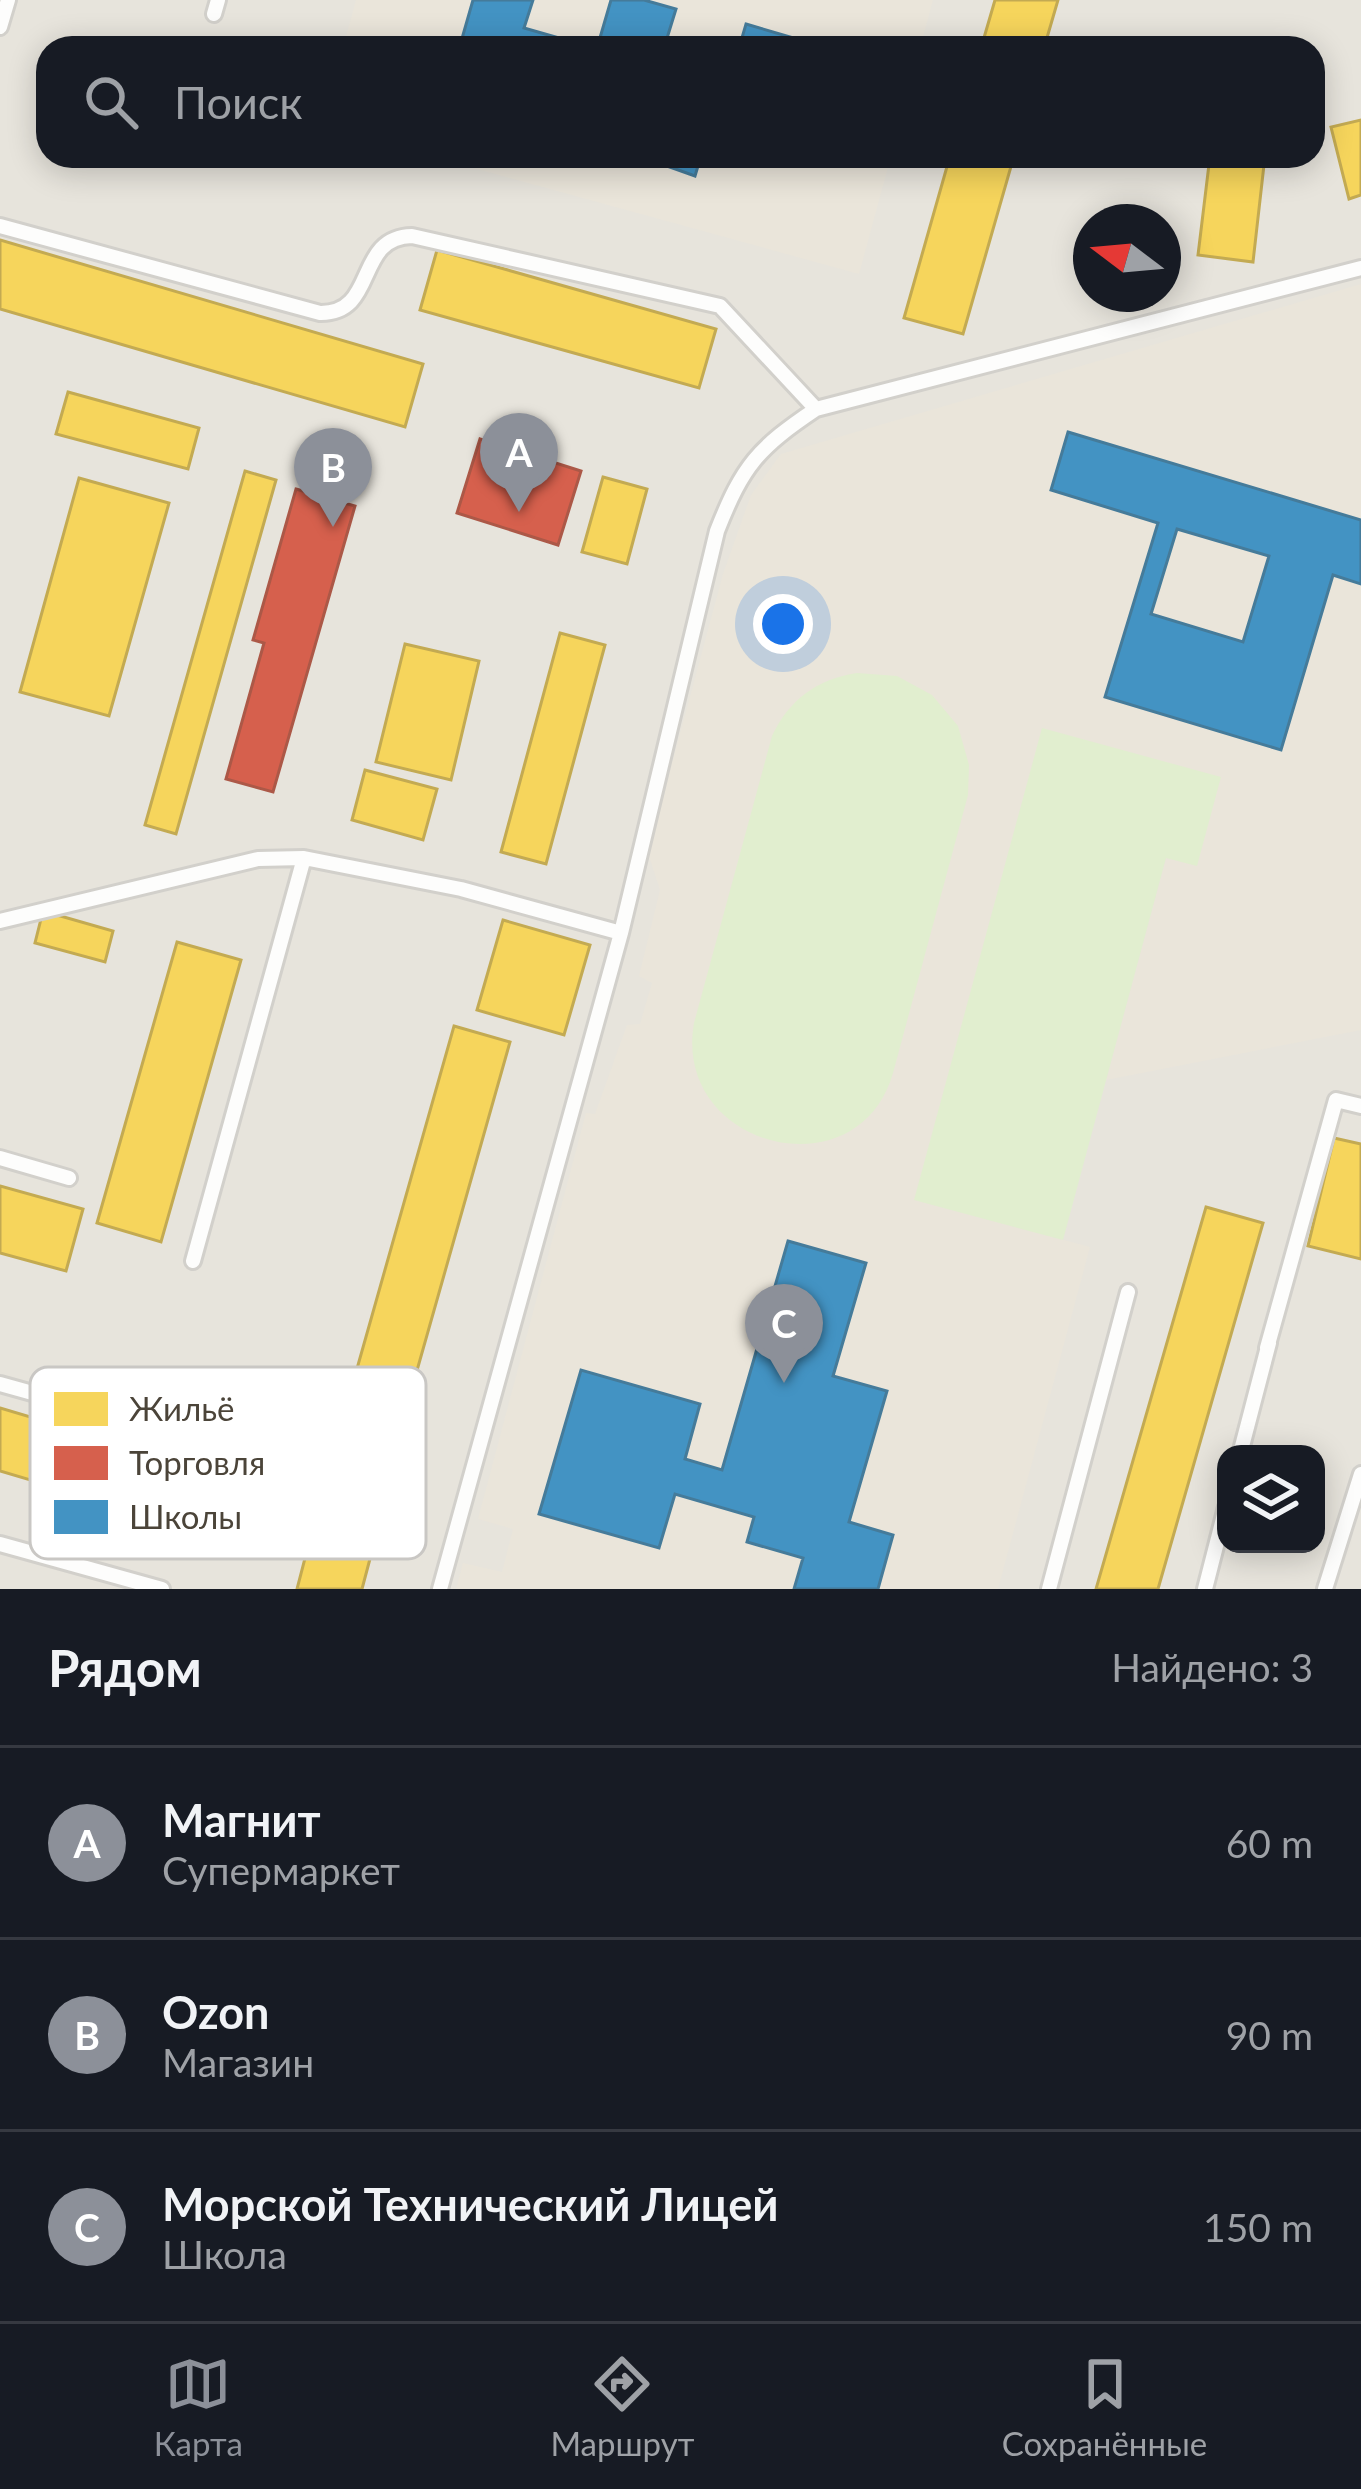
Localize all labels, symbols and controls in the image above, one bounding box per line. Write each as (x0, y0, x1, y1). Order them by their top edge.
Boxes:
search box (36, 36, 1325, 168)
icon: search (78, 69, 144, 135)
text: Поиск (174, 75, 303, 129)
north arrow (1073, 204, 1181, 312)
pin: A (480, 413, 558, 512)
pin: B (294, 428, 372, 527)
your location (753, 594, 813, 654)
pin: C (745, 1284, 823, 1383)
legend (30, 1367, 426, 1559)
text: Жильё (129, 1388, 235, 1428)
text: Торговля (129, 1442, 265, 1482)
map controls (1217, 1445, 1325, 1553)
button: layers (1217, 1445, 1325, 1553)
text: Школы (129, 1496, 242, 1536)
text: Рядом (48, 1637, 202, 1698)
text: Найдено: 3 (1111, 1644, 1313, 1690)
text: Магнит (162, 1793, 321, 1847)
text: A (73, 1820, 101, 1866)
text: 60 m (1226, 1820, 1313, 1866)
text: Супермаркет (162, 1847, 400, 1893)
text: Ozon (162, 1985, 269, 2039)
text: B (74, 2012, 100, 2058)
text: 90 m (1226, 2012, 1313, 2058)
text: Магазин (162, 2039, 314, 2085)
text: Морской Технический Лицей (162, 2177, 779, 2231)
text: C (74, 2204, 100, 2250)
text: 150 m (1203, 2204, 1313, 2250)
text: Школа (162, 2231, 287, 2277)
tab: Карта (154, 2351, 243, 2463)
tab: Маршрут (550, 2351, 694, 2463)
tab: Сохранённые (1002, 2351, 1207, 2463)

